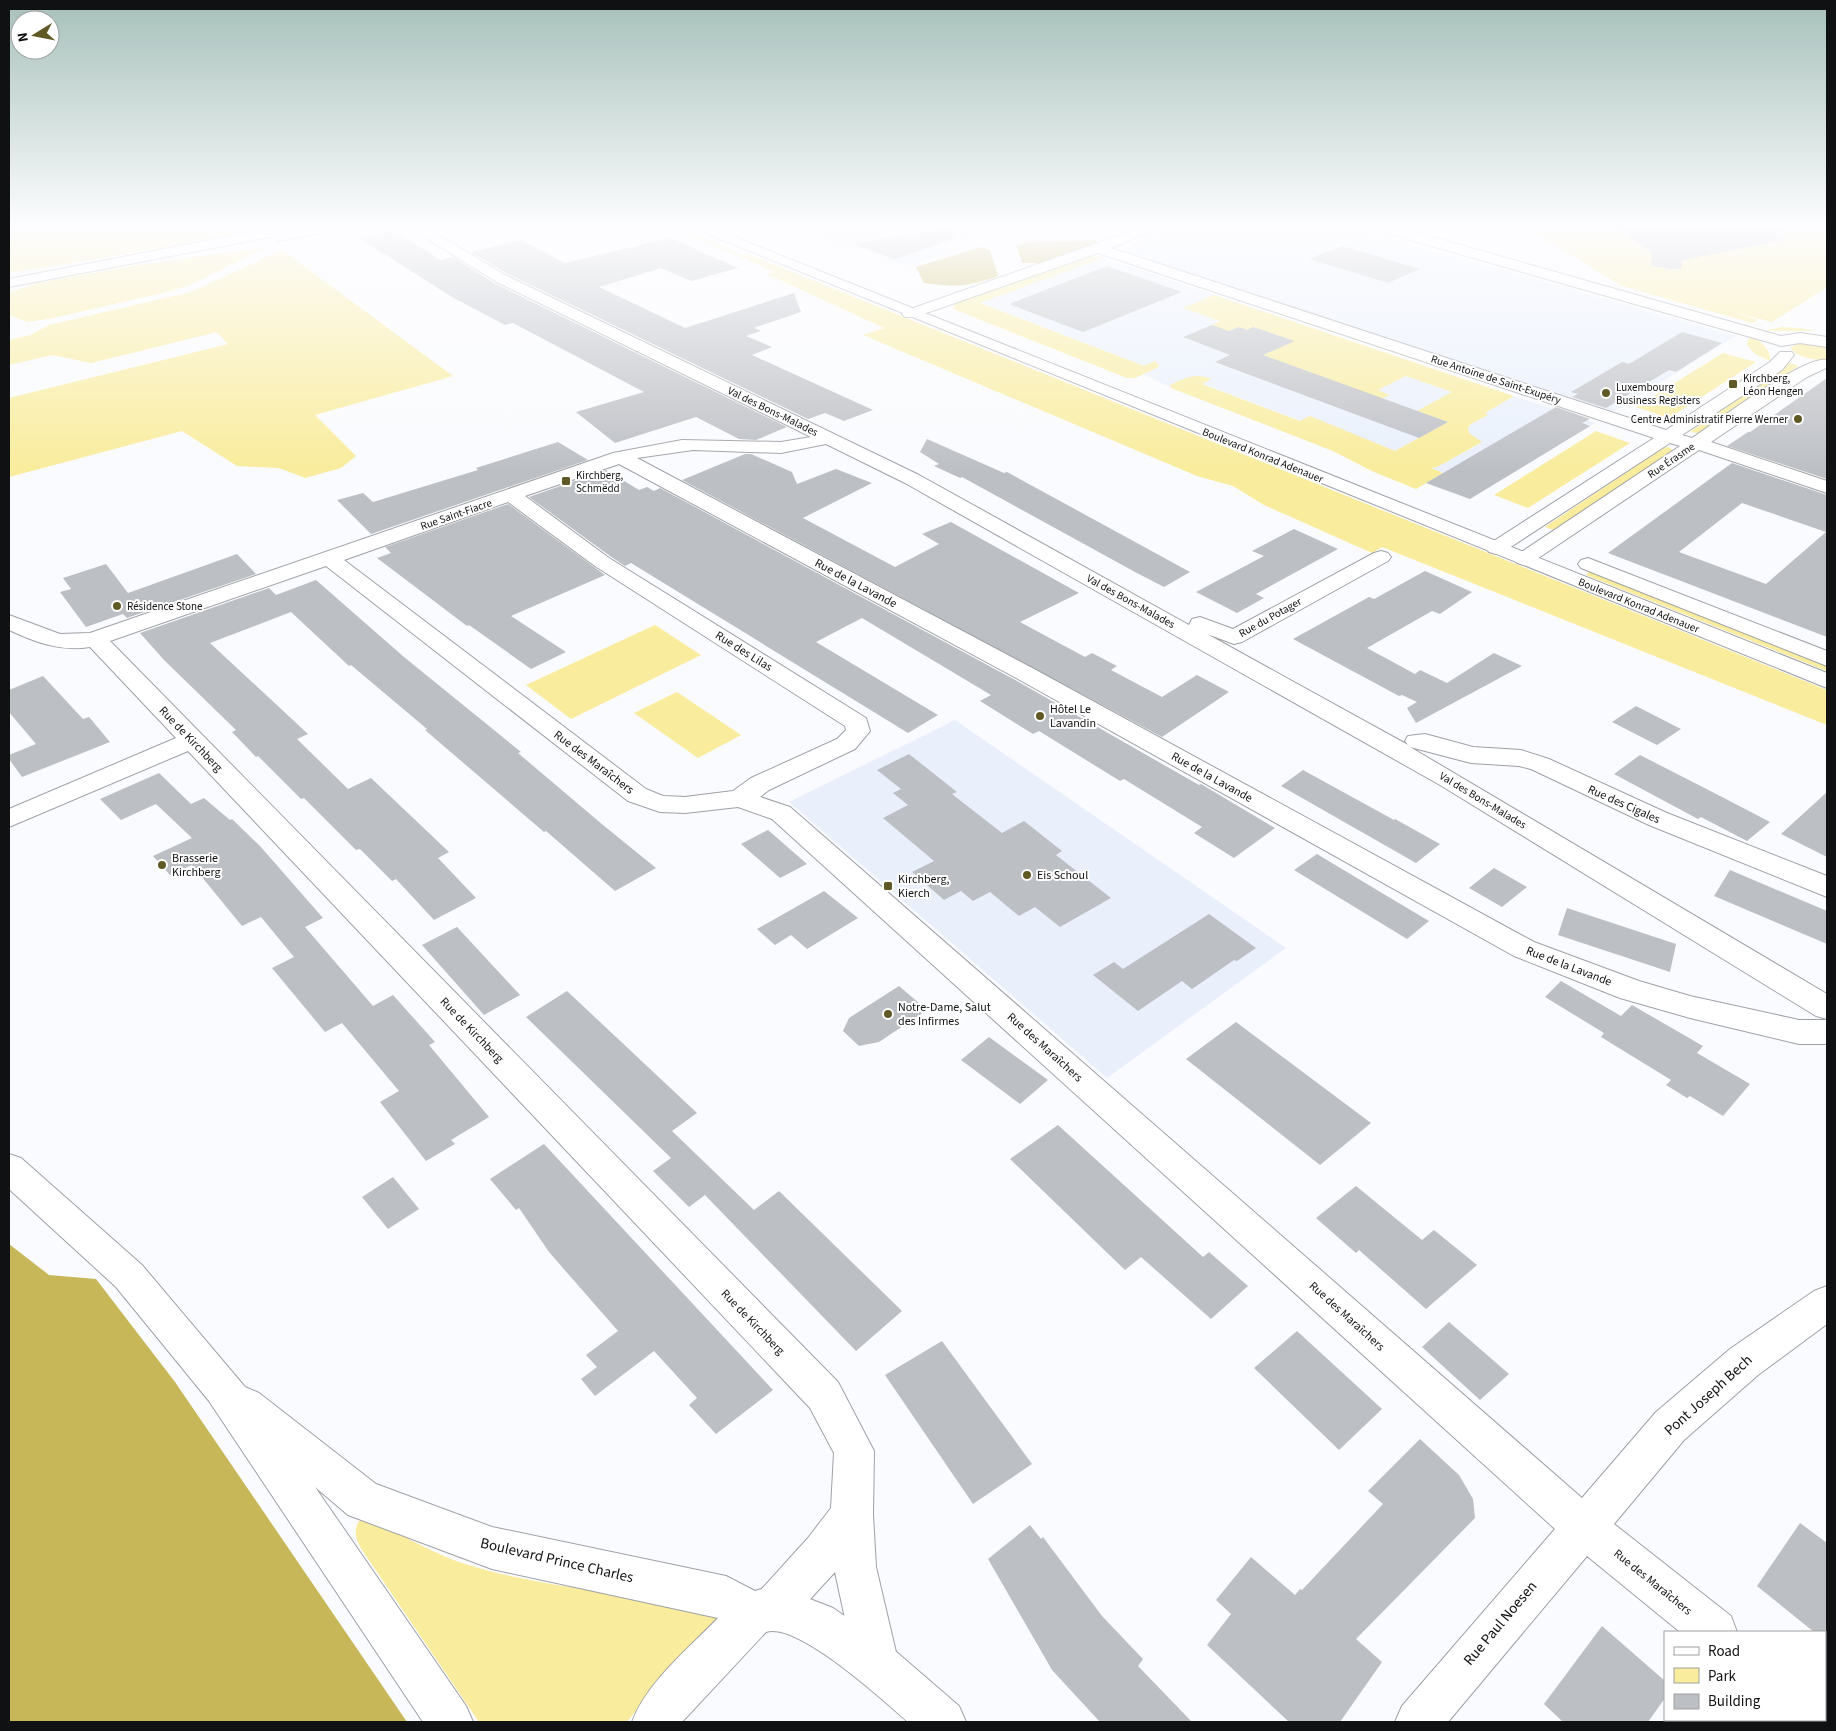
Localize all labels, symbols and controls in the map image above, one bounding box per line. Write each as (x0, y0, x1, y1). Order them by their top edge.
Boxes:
north arrow (10, 10, 60, 60)
text: N (13, 31, 34, 43)
street label: Rue Antoine de Saint-Exupéry (1429, 351, 1563, 408)
place label: Kirchberg, Léon Hengen (1743, 371, 1803, 399)
marker: Kirchberg, Léon Hengen (1727, 378, 1739, 390)
place label: Luxembourg Business Registers (1616, 380, 1701, 408)
street label: Val des Bons-Malades (725, 383, 821, 440)
marker: Luxembourg Business Registers (1600, 387, 1612, 399)
place label: Centre Administratif Pierre Werner (1631, 412, 1788, 427)
marker: Centre Administratif Pierre Werner (1792, 413, 1804, 425)
street label: Boulevard Konrad Adenauer (1200, 424, 1326, 487)
street label: Rue Érasme (1645, 439, 1698, 482)
place label: Kirchberg, Schmëdd (576, 468, 624, 496)
marker: Kirchberg, Schmëdd (560, 475, 572, 487)
street label: Rue Saint-Fiacre (418, 495, 494, 534)
street label: Rue de la Lavande (812, 555, 900, 612)
street label: Val des Bons-Malades (1084, 571, 1178, 632)
street label: Boulevard Konrad Adenauer (1576, 574, 1702, 637)
street label: Rue du Potager (1236, 594, 1304, 641)
place label: Résidence Stone (127, 599, 203, 614)
marker: Résidence Stone (111, 600, 123, 612)
street label: Rue des Lilas (712, 627, 776, 676)
place label: Hôtel Le Lavandin (1050, 701, 1096, 732)
street label: Rue de Kirchberg (155, 703, 226, 776)
marker: Hôtel Le Lavandin (1034, 710, 1046, 722)
street label: Rue des Maraîchers (550, 727, 637, 798)
street label: Rue de la Lavande (1168, 748, 1256, 807)
street label: Val des Bons-Malades (1436, 769, 1529, 833)
street label: Rue des Cigales (1585, 781, 1663, 828)
place label: Brasserie Kirchberg (172, 850, 221, 881)
marker: Brasserie Kirchberg (156, 859, 168, 871)
place label: Eis Schoul (1037, 867, 1088, 884)
marker: Eis Schoul (1021, 869, 1033, 881)
place label: Kirchberg, Kierch (898, 871, 950, 902)
marker: Kirchberg, Kierch (882, 880, 894, 892)
street label: Rue de la Lavande (1523, 942, 1614, 991)
street label: Rue de Kirchberg (436, 994, 507, 1067)
place label: Notre-Dame, Salut des Infirmes (898, 999, 991, 1030)
marker: Notre-Dame, Salut des Infirmes (882, 1008, 894, 1020)
street label: Rue des Maraîchers (1003, 1009, 1086, 1086)
street label: Rue des Maraîchers (1305, 1278, 1388, 1355)
street label: Rue de Kirchberg (717, 1286, 788, 1359)
street label: Pont Joseph Bech (1660, 1350, 1757, 1441)
street label: Boulevard Prince Charles (478, 1533, 636, 1588)
street label: Rue des Maraîchers (1610, 1545, 1696, 1619)
street label: Rue Paul Noesen (1459, 1576, 1542, 1670)
legend (1664, 1631, 1826, 1721)
text: Road (1708, 1641, 1740, 1662)
text: Park (1708, 1666, 1737, 1687)
text: Building (1708, 1691, 1761, 1712)

